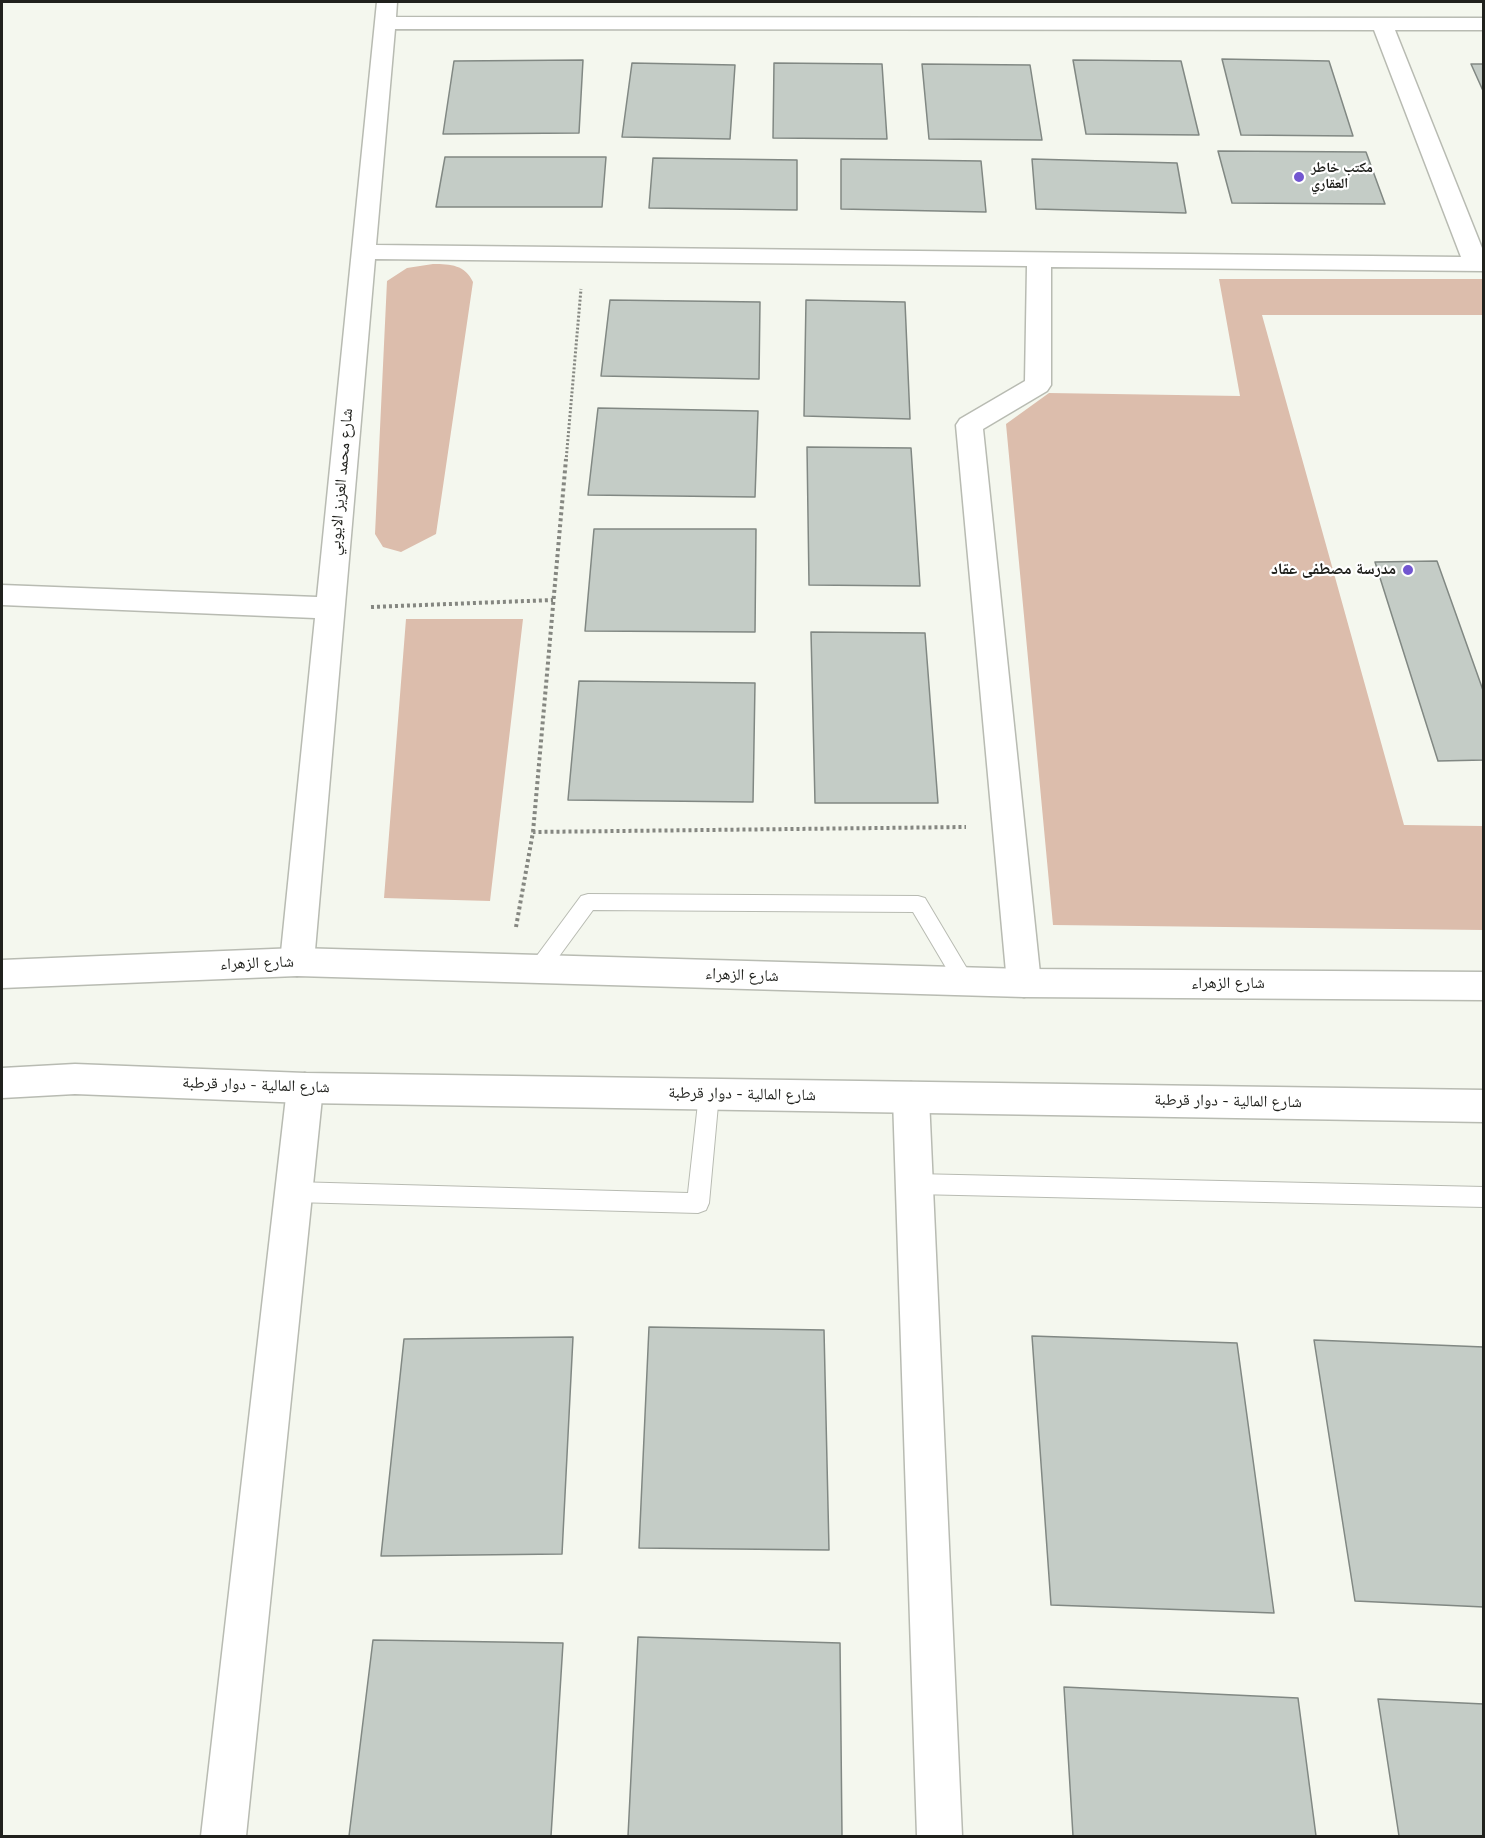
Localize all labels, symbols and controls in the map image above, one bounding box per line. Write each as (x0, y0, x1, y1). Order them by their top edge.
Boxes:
place label: مكتب خاطر العقاري (1311, 161, 1373, 194)
marker: مكتب خاطر العقاري (1292, 170, 1306, 184)
street label: شارع محمد العزيز الايوبي (326, 408, 358, 556)
place label: مدرسة مصطفى عقاد (1271, 560, 1396, 580)
marker: مدرسة مصطفى عقاد (1401, 563, 1415, 577)
street label: شارع الزهراء (220, 953, 294, 975)
street label: شارع الزهراء (705, 965, 779, 987)
street label: شارع الزهراء (1191, 974, 1265, 994)
street label: شارع المالية - دوار قرطبة (182, 1074, 330, 1098)
street label: شارع المالية - دوار قرطبة (668, 1084, 816, 1106)
street label: شارع المالية - دوار قرطبة (1154, 1091, 1302, 1113)

